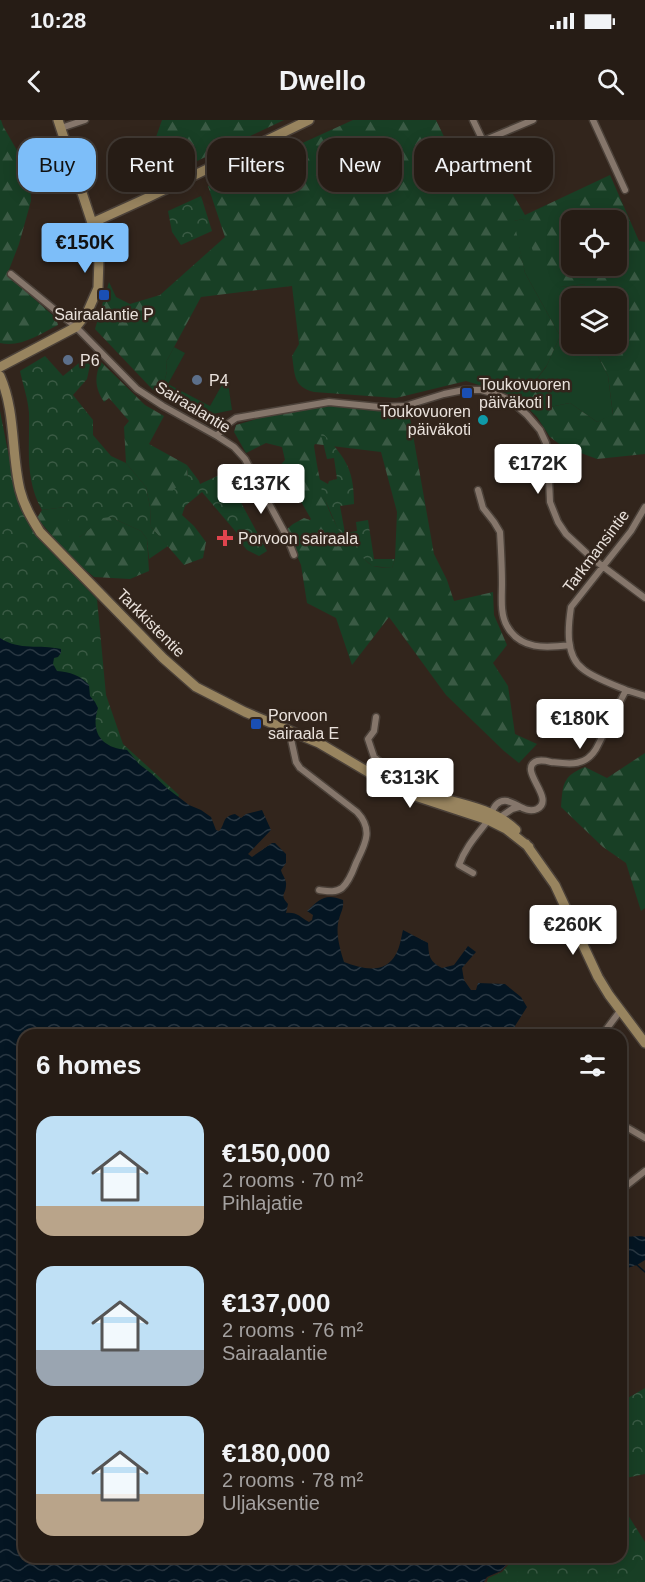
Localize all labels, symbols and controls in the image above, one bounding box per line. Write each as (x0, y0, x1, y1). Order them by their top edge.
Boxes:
text: 10:28 (30, 8, 86, 33)
icon: back (18, 65, 51, 98)
icon: search (594, 65, 627, 98)
text: Dwello (279, 66, 366, 96)
chip: Buy (18, 138, 96, 192)
chip: Rent (108, 138, 195, 192)
chip: Filters (207, 138, 306, 192)
chip: New (318, 138, 402, 192)
chip: Apartment (414, 138, 553, 192)
map controls (561, 210, 627, 354)
button: locate (561, 210, 627, 276)
pin: €150K (43, 223, 127, 274)
text: €150K (56, 231, 114, 253)
marker: Sairaalantie P (97, 288, 111, 302)
button: layers (561, 288, 627, 354)
place label: Sairaalantie P (54, 306, 154, 323)
place label: P6 (80, 352, 100, 369)
marker: P6 (61, 353, 75, 367)
place label: P4 (209, 372, 229, 389)
marker: P4 (190, 373, 204, 387)
place label: Toukovuoren päiväkoti I (479, 376, 571, 411)
street label: Sairaalantie (152, 378, 234, 436)
marker: Toukovuoren päiväkoti I (460, 386, 474, 400)
place label: Toukovuoren päiväkoti (379, 403, 471, 438)
marker: Toukovuoren päiväkoti (476, 413, 490, 427)
pin: €172K (496, 444, 580, 495)
text: €172K (509, 452, 567, 474)
pin: €137K (219, 464, 303, 515)
text: €137K (232, 472, 290, 494)
street label: Tarkmansintie (560, 506, 633, 596)
marker: Porvoon sairaala (216, 529, 234, 547)
place label: Porvoon sairaala (238, 530, 358, 547)
street label: Tarkkistentie (114, 586, 189, 661)
pin: €180K (538, 699, 622, 750)
place label: Porvoon sairaala E (268, 707, 339, 742)
text: €180K (551, 707, 609, 729)
marker: Porvoon sairaala E (249, 717, 263, 731)
pin: €313K (368, 758, 452, 809)
text: €313K (381, 766, 439, 788)
pin: €260K (531, 905, 615, 956)
text: €260K (544, 913, 602, 935)
icon: filters (576, 1049, 609, 1082)
text: 6 homes (36, 1050, 142, 1080)
text: €150,000 (222, 1138, 330, 1168)
icon: home (84, 1140, 156, 1212)
text: 2 rooms · 70 m² (222, 1169, 363, 1191)
text: Pihlajatie (222, 1192, 303, 1214)
text: €137,000 (222, 1288, 330, 1318)
icon: home (84, 1290, 156, 1362)
text: 2 rooms · 76 m² (222, 1319, 363, 1341)
text: Sairaalantie (222, 1342, 328, 1364)
text: €180,000 (222, 1438, 330, 1468)
icon: home (84, 1440, 156, 1512)
text: 2 rooms · 78 m² (222, 1469, 363, 1491)
text: Uljaksentie (222, 1492, 320, 1514)

